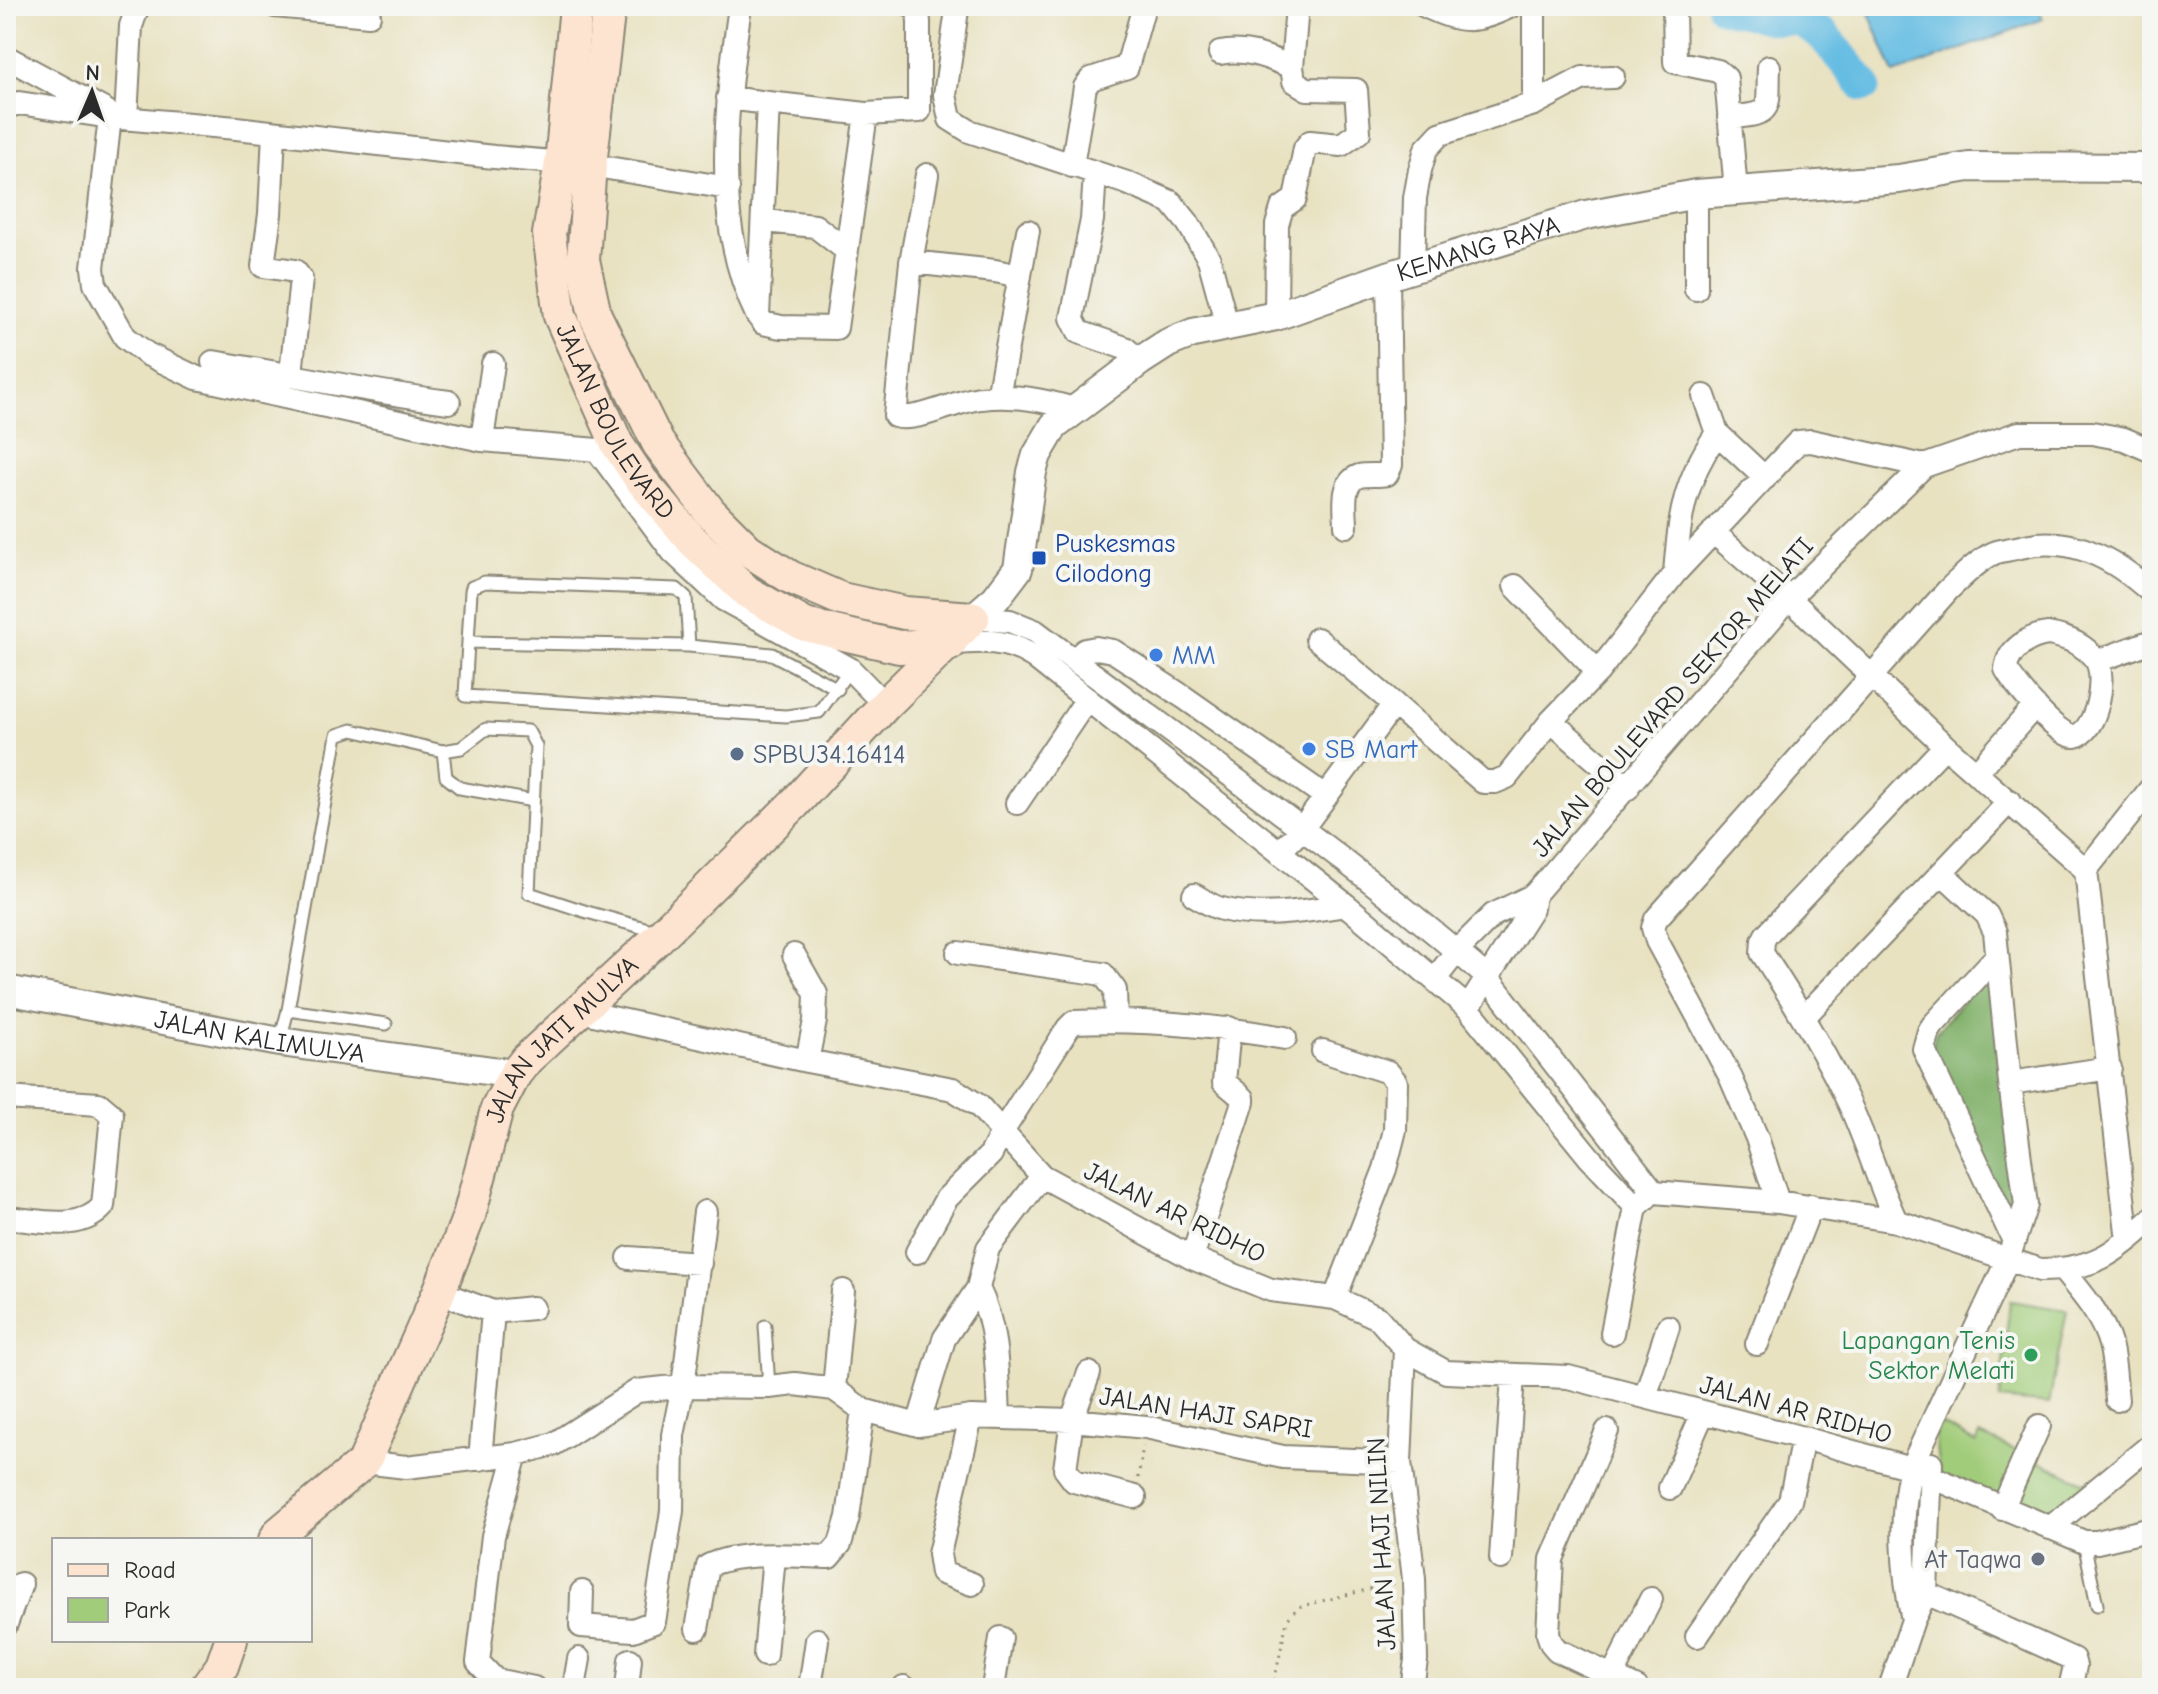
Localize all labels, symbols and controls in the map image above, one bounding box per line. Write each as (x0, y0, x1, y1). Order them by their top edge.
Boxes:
north arrow (52, 52, 132, 132)
text: N (85, 60, 100, 86)
street label: KEMANG RAYA (1393, 210, 1563, 288)
street label: JALAN BOULEVARD (549, 319, 681, 525)
place label: Puskesmas Cilodong (1055, 529, 1175, 589)
street label: JALAN BOULEVARD SEKTOR MELATI (1526, 532, 1820, 863)
marker: Puskesmas Cilodong (1030, 549, 1048, 567)
place label: MM (1172, 641, 1216, 671)
marker: MM (1147, 646, 1165, 664)
place label: SB Mart (1325, 735, 1419, 765)
place label: SPBU34.16414 (753, 740, 906, 770)
marker: SB Mart (1300, 740, 1318, 758)
marker: SPBU34.16414 (728, 745, 746, 763)
street label: JALAN JATI MULYA (480, 950, 645, 1126)
street label: JALAN KALIMULYA (152, 1005, 366, 1069)
street label: JALAN AR RIDHO (1079, 1156, 1270, 1270)
place label: Lapangan Tenis Sektor Melati (1842, 1326, 2015, 1386)
marker: Lapangan Tenis Sektor Melati (2022, 1346, 2040, 1364)
street label: JALAN AR RIDHO (1696, 1370, 1895, 1450)
street label: JALAN HAJI SAPRI (1097, 1381, 1314, 1445)
street label: JALAN HAJI NILIN (1361, 1437, 1403, 1651)
legend (52, 1538, 312, 1642)
place label: At Taqwa (1924, 1545, 2022, 1575)
marker: At Taqwa (2029, 1550, 2047, 1568)
text: Road (124, 1556, 176, 1584)
text: Park (124, 1596, 170, 1624)

